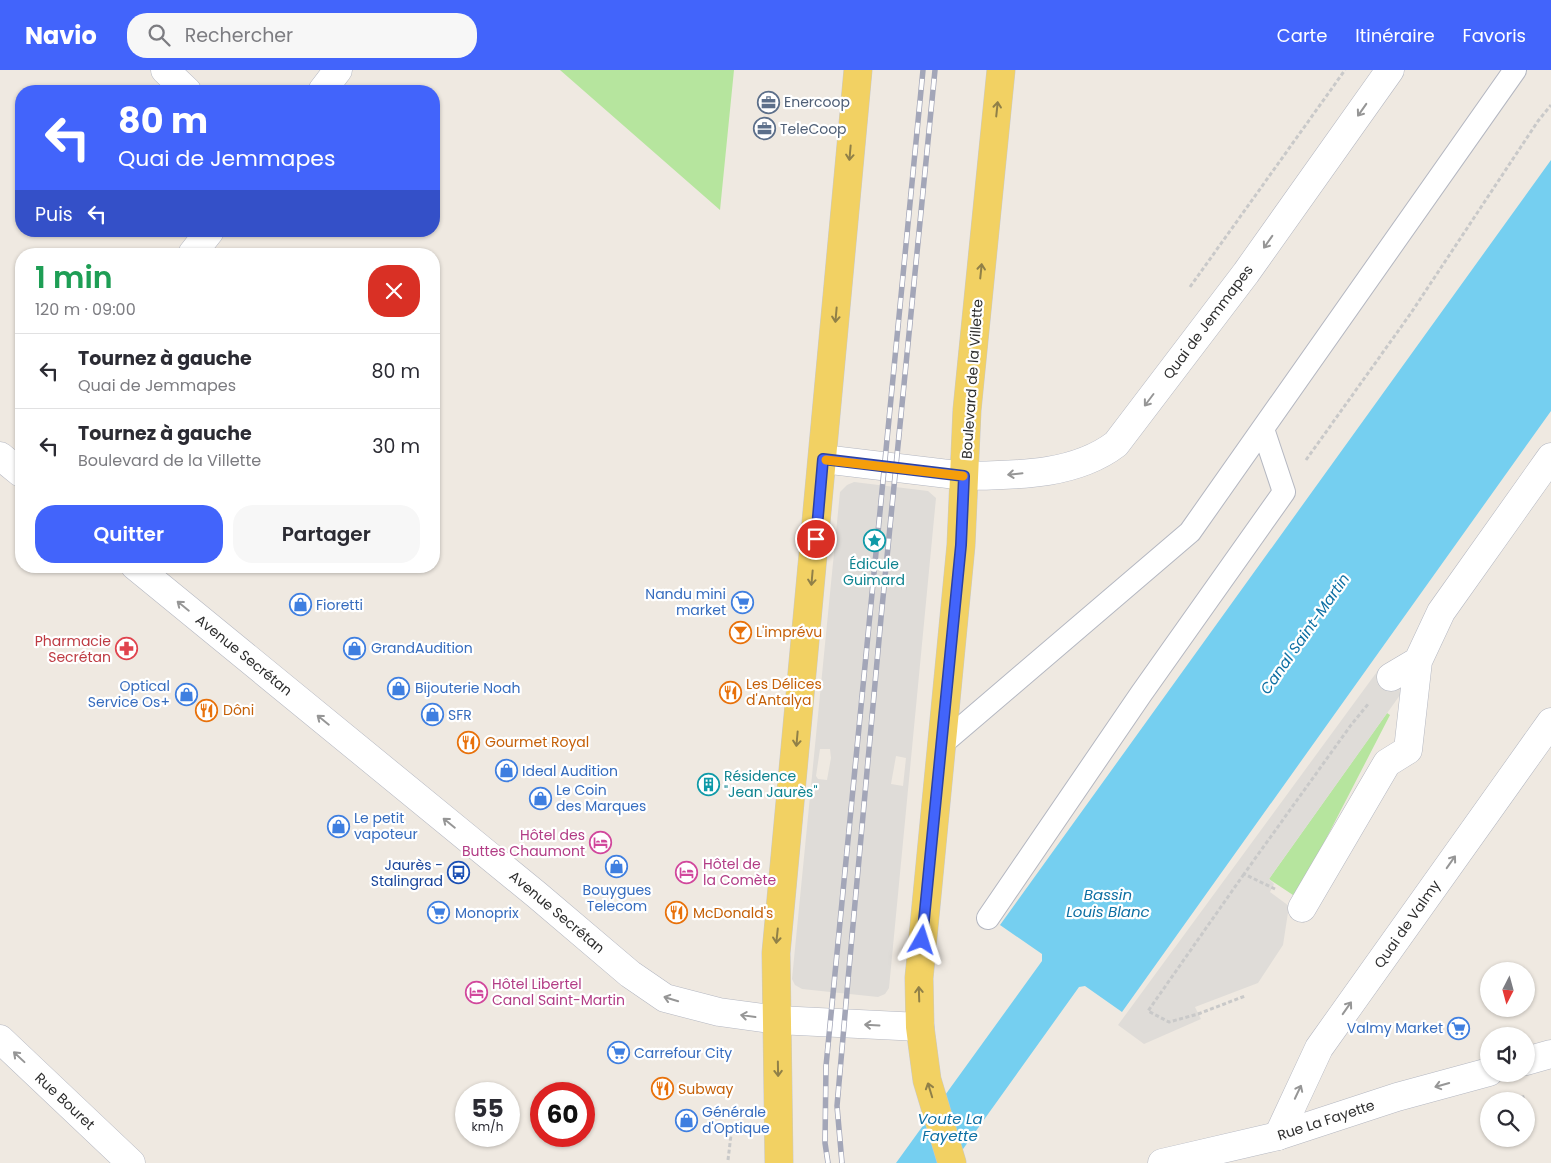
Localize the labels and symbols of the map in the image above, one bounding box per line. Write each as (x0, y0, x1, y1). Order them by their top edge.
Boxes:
office icon: Enercoop (756, 90, 780, 114)
place label: Enercoop (784, 92, 850, 112)
one-way arrow (992, 101, 1002, 117)
one-way arrow (1357, 103, 1367, 117)
office icon: TeleCoop (752, 117, 776, 141)
place label: TeleCoop (780, 119, 847, 139)
one-way arrow (846, 145, 855, 161)
one-way arrow (1263, 235, 1273, 249)
street label: Quai de Jemmapes (1158, 261, 1258, 383)
one-way arrow (976, 263, 986, 279)
street label: Boulevard de la Villette (956, 298, 988, 460)
one-way arrow (831, 307, 841, 323)
one-way arrow (1144, 393, 1154, 407)
one-way arrow (1007, 470, 1023, 479)
pin (795, 518, 837, 560)
place icon: Édicule Guimard (862, 529, 886, 553)
place label: Édicule Guimard (843, 554, 905, 590)
one-way arrow (808, 569, 817, 585)
water label: Canal Saint-Martin (1255, 569, 1354, 698)
place label: Nandu mini market (645, 584, 726, 620)
supermarket icon: Nandu mini market (730, 590, 754, 614)
shop icon: Fioretti (288, 593, 312, 617)
place label: Fioretti (316, 595, 363, 615)
one-way arrow (177, 601, 190, 612)
street label: Avenue Secrétan (191, 610, 297, 700)
bar icon: L'imprévu (728, 620, 752, 644)
place label: L'imprévu (756, 622, 822, 642)
place label: Pharmacie Secrétan (35, 631, 111, 667)
shop icon: GrandAudition (343, 636, 367, 660)
pharmacy icon: Pharmacie Secrétan (115, 637, 139, 661)
place label: GrandAudition (371, 638, 473, 658)
place label: Les Délices d'Antalya (746, 674, 822, 710)
place label: Optical Service Os+ (88, 676, 170, 712)
shop icon: Bijouterie Noah (387, 676, 411, 700)
place label: Bijouterie Noah (415, 678, 521, 698)
restaurant icon: Les Délices d'Antalya (718, 680, 742, 704)
shop icon: Optical Service Os+ (174, 682, 198, 706)
restaurant icon: Dôni (195, 698, 219, 722)
place label: Dôni (223, 700, 254, 720)
shop icon: SFR (420, 703, 444, 727)
place label: SFR (448, 705, 472, 725)
one-way arrow (317, 715, 330, 726)
restaurant icon: Gourmet Royal (457, 730, 481, 754)
one-way arrow (792, 731, 802, 747)
place label: Gourmet Royal (485, 732, 589, 752)
shop icon: Ideal Audition (494, 759, 518, 783)
place label: Ideal Audition (522, 761, 618, 781)
place label: Résidence "Jean Jaurès" (724, 766, 818, 802)
building icon: Résidence "Jean Jaurès" (696, 772, 720, 796)
place label: Le Coin des Marques (556, 780, 646, 816)
shop icon: Le Coin des Marques (528, 786, 552, 810)
place label: Le petit vapoteur (354, 808, 418, 844)
shop icon: Le petit vapoteur (326, 814, 350, 838)
one-way arrow (442, 817, 455, 828)
place label: Hôtel des Buttes Chaumont (462, 825, 585, 861)
hotel icon: Hôtel des Buttes Chaumont (589, 831, 613, 855)
place label: Hôtel de la Comète (703, 854, 777, 890)
place label: Jaurès - Stalingrad (371, 855, 443, 891)
shop icon: Bouygues Telecom (605, 855, 629, 879)
one-way arrow (1446, 855, 1456, 869)
hotel icon: Hôtel de la Comète (675, 860, 699, 884)
bus stop icon: Jaurès - Stalingrad (447, 861, 471, 885)
street label: Avenue Secrétan (505, 866, 609, 958)
street label: Quai de Valmy (1369, 876, 1445, 972)
place label: Bouygues Telecom (583, 880, 651, 916)
water label: Bassin Louis Blanc (1066, 884, 1150, 922)
supermarket icon: Monoprix (427, 901, 451, 925)
restaurant icon: McDonald's (665, 901, 689, 925)
place label: Monoprix (455, 903, 519, 923)
place label: McDonald's (693, 903, 773, 923)
position arrow (895, 913, 947, 965)
one-way arrow (773, 928, 782, 944)
north arrow (1480, 962, 1535, 1018)
place label: Hôtel Libertel Canal Saint-Martin (492, 974, 625, 1010)
hotel icon: Hôtel Libertel Canal Saint-Martin (464, 980, 488, 1004)
one-way arrow (915, 986, 924, 1002)
one-way arrow (664, 994, 680, 1004)
one-way arrow (1342, 1001, 1352, 1015)
one-way arrow (740, 1011, 756, 1021)
supermarket icon: Valmy Market (1447, 1016, 1471, 1040)
place label: Valmy Market (1347, 1018, 1443, 1038)
one-way arrow (864, 1020, 880, 1029)
supermarket icon: Carrefour City (606, 1041, 630, 1065)
place label: Carrefour City (634, 1043, 732, 1063)
one-way arrow (13, 1051, 25, 1063)
one-way arrow (773, 1060, 783, 1077)
street label: Rue Bouret (31, 1068, 99, 1134)
restaurant icon: Subway (650, 1077, 674, 1101)
place label: Subway (678, 1079, 734, 1099)
one-way arrow (1434, 1080, 1450, 1090)
speed limit sign: 60 (530, 1082, 595, 1147)
one-way arrow (924, 1083, 934, 1099)
one-way arrow (1294, 1085, 1304, 1100)
street label: Rue La Fayette (1275, 1095, 1377, 1145)
place label: Générale d'Optique (702, 1102, 770, 1138)
shop icon: Générale d'Optique (674, 1108, 698, 1132)
water label: Voute La Fayette (917, 1108, 983, 1146)

